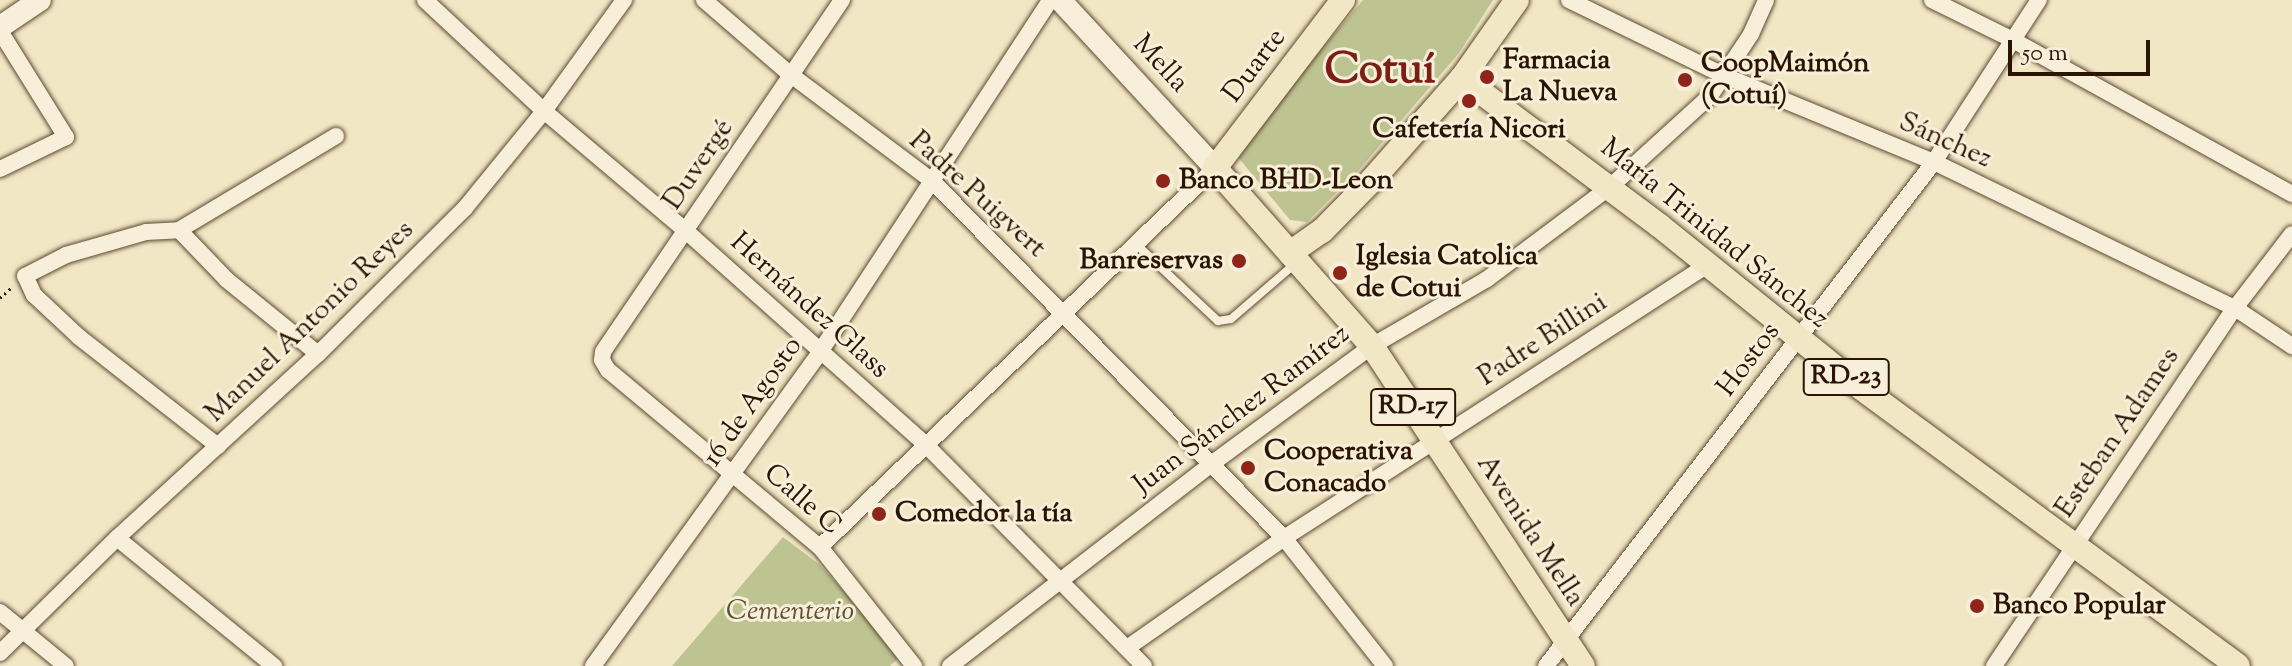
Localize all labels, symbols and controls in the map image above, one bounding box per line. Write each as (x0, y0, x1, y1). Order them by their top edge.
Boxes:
street label: Duarte (1216, 22, 1294, 110)
scale bar (2012, 24, 2154, 74)
street label: Mella (1125, 28, 1195, 100)
text: 50 m (2022, 37, 2068, 71)
place label: Farmacia La Nueva (1503, 44, 1617, 110)
district label: Cotuí (1325, 46, 1435, 98)
place label: CoopMaimón (Cotuí) (1701, 47, 1870, 113)
marker: Farmacia La Nueva (1478, 68, 1496, 86)
marker: CoopMaimón (Cotuí) (1676, 71, 1694, 89)
marker: Cafetería Nicori (1460, 92, 1478, 110)
street label: Sánchez (1893, 106, 1997, 176)
street label: Duvergé (656, 113, 742, 217)
place label: Cafetería Nicori (1372, 113, 1566, 147)
street label: Padre Puigvert (902, 125, 1052, 265)
street label: María Trinidad Sánchez (1593, 132, 1835, 336)
place label: Banco BHD-Leon (1179, 164, 1393, 198)
marker: Banco BHD-Leon (1154, 172, 1172, 190)
street label: Manuel Antonio Reyes (199, 214, 421, 430)
street label: Hernández Glass (723, 226, 895, 386)
place label: Iglesia Catolica de Cotui (1356, 240, 1538, 306)
place label: Banreservas (1080, 244, 1223, 278)
marker: Banreservas (1230, 252, 1248, 270)
marker: Iglesia Catolica de Cotui (1331, 264, 1349, 282)
street label: Padre Billini (1472, 286, 1614, 394)
street label: Hostos (1710, 316, 1788, 404)
street label: Juan Sánchez Ramírez (1127, 318, 1357, 502)
street label: 16 de Agosto (696, 331, 810, 473)
street label: Esteban Adames (2049, 342, 2187, 524)
road number: RD-23 (1802, 355, 1890, 399)
road number: RD-17 (1369, 385, 1457, 429)
place label: Cooperativa Conacado (1264, 435, 1413, 501)
street label: Avenida Mella (1469, 449, 1591, 613)
street label: Calle C (756, 457, 848, 543)
marker: Cooperativa Conacado (1239, 459, 1257, 477)
place label: Comedor la tía (895, 497, 1072, 531)
marker: Comedor la tía (870, 505, 888, 523)
place label: Banco Popular (1993, 589, 2166, 623)
park label: Cementerio (726, 595, 854, 629)
marker: Banco Popular (1968, 597, 1986, 615)

